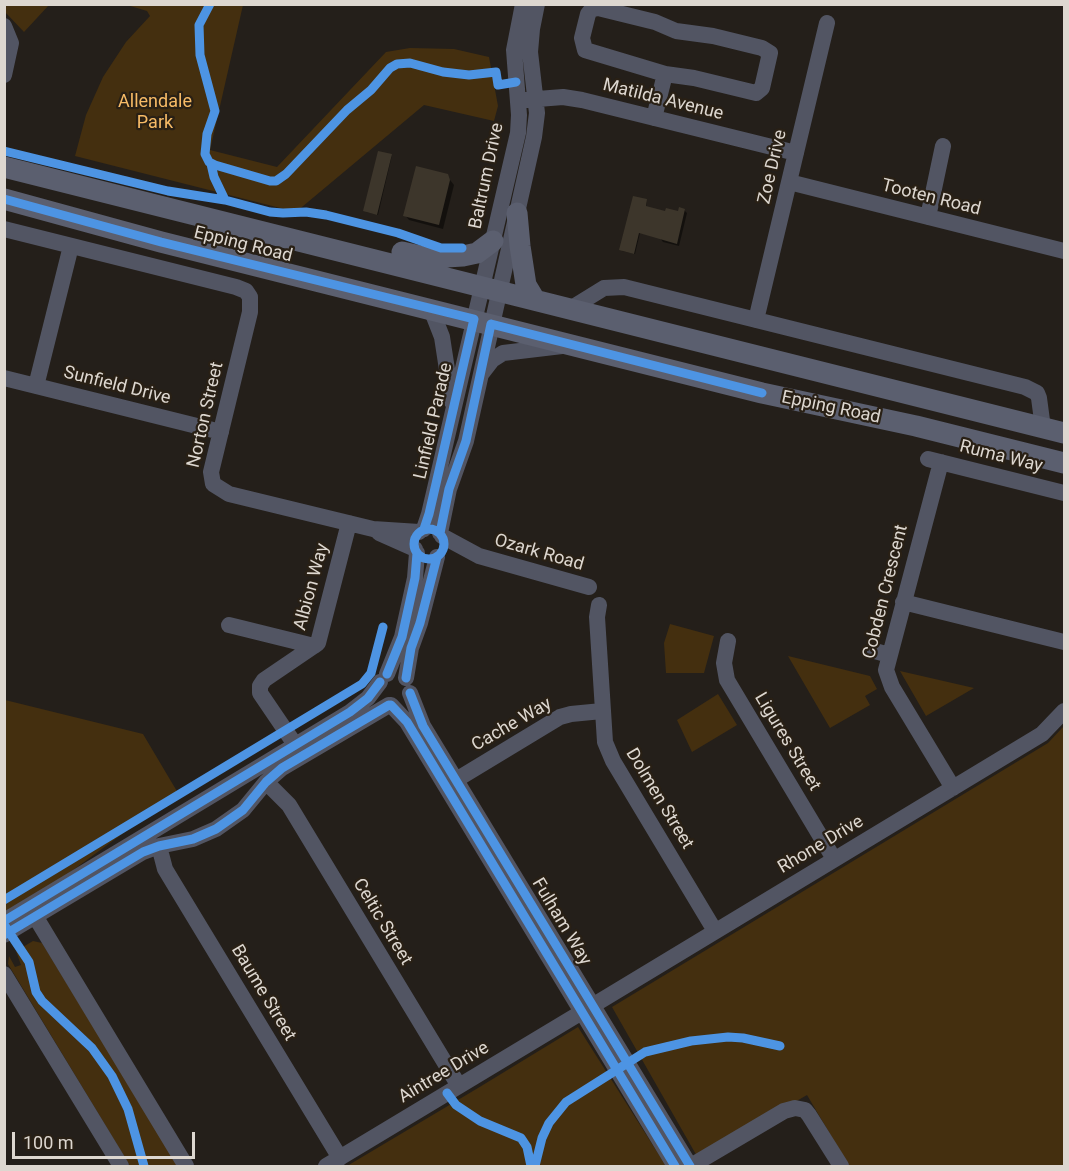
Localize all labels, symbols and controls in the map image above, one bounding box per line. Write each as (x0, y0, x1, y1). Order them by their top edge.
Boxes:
street label: Matilda Avenue (601, 75, 725, 125)
park label: Allendale Park (118, 91, 192, 134)
street label: Baltrum Drive (465, 121, 509, 231)
street label: Zoe Drive (754, 128, 792, 206)
street label: Tooten Road (879, 175, 983, 221)
street label: Epping Road (192, 222, 294, 268)
street label: Norton Street (183, 360, 229, 470)
street label: Linfield Parade (410, 361, 458, 481)
street label: Sunfield Drive (61, 362, 173, 410)
street label: Epping Road (780, 387, 882, 429)
street label: Ruma Way (957, 436, 1045, 478)
street label: Cobden Crescent (859, 523, 913, 661)
street label: Ozark Road (492, 530, 586, 576)
street label: Albion Way (290, 541, 334, 633)
street label: Ligures Street (749, 689, 825, 795)
street label: Cache Way (468, 693, 556, 757)
street label: Dolmen Street (620, 745, 698, 853)
street label: Rhone Drive (774, 811, 868, 879)
street label: Fulham Way (527, 874, 595, 970)
street label: Celtic Street (348, 875, 416, 969)
street label: Baume Street (226, 941, 300, 1045)
street label: Aintree Drive (395, 1038, 493, 1108)
scale bar (15, 1120, 198, 1158)
text: 100 m (23, 1132, 74, 1153)

